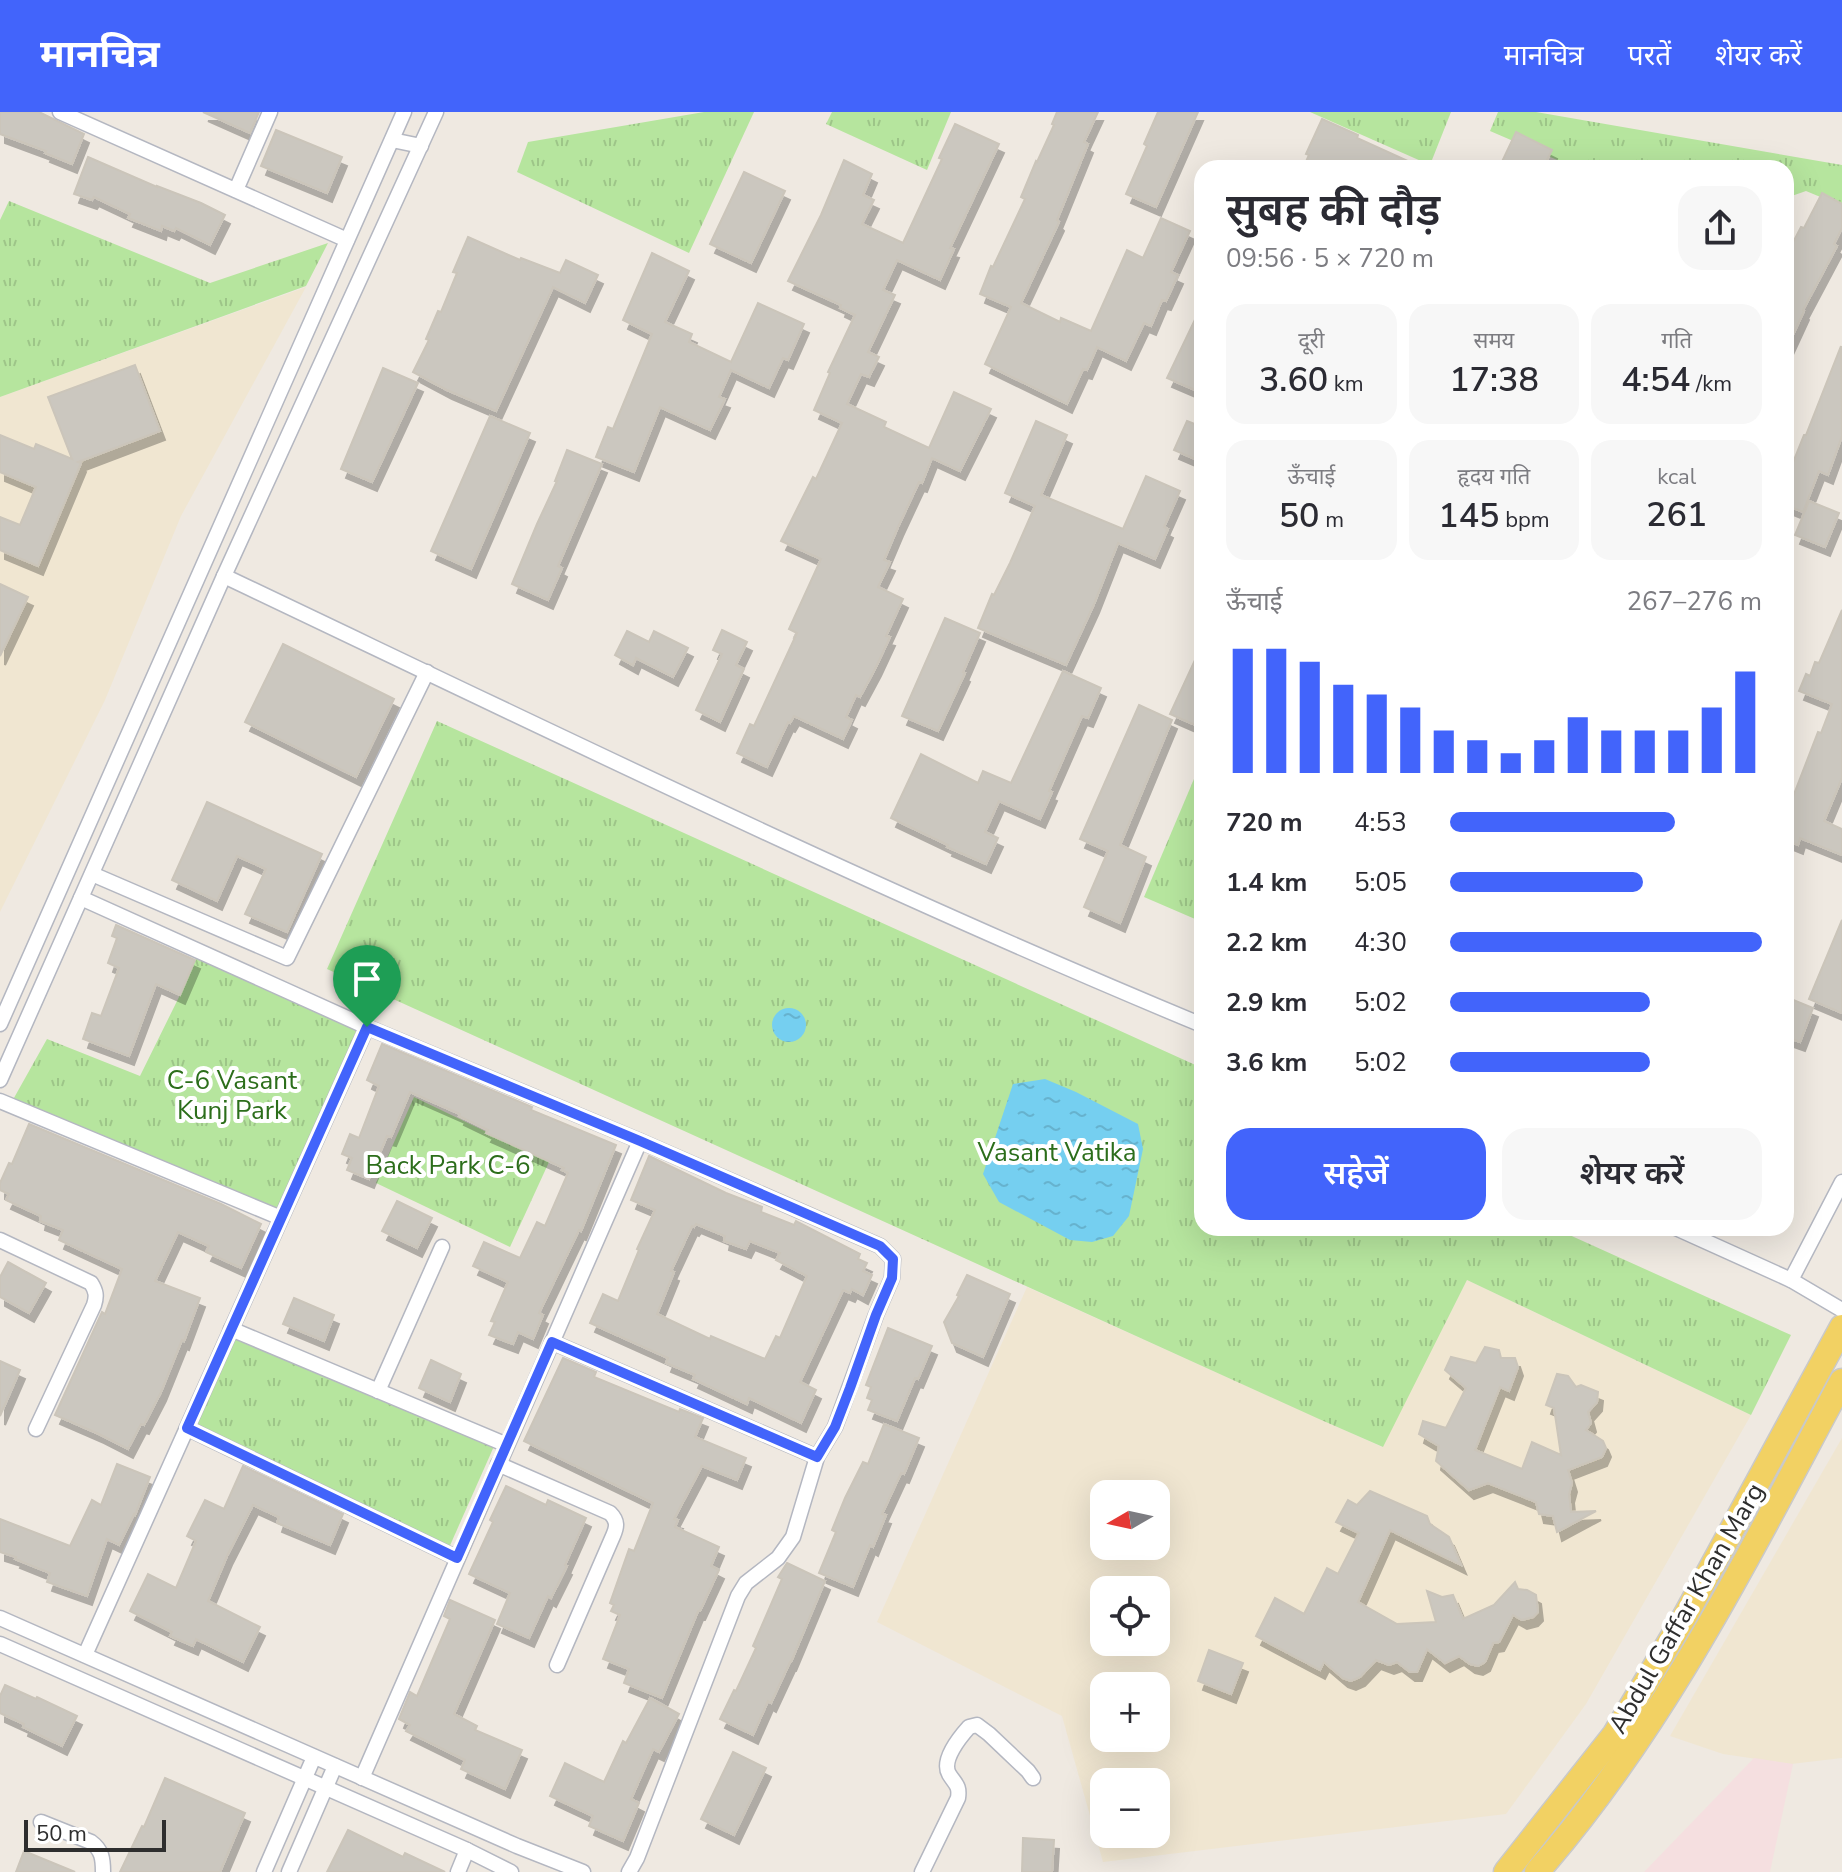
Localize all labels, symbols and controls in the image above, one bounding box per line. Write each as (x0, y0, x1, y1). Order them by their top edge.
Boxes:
text: मानचित्र (40, 29, 160, 80)
text: मानचित्र (1504, 37, 1584, 75)
text: परतें (1628, 37, 1671, 75)
text: शेयर करें (1715, 37, 1802, 75)
text: सुबह की दौड़ (1226, 181, 1440, 241)
button: share (1678, 186, 1762, 270)
text: 09:56 · 5 × 720 m (1226, 241, 1434, 276)
text: दूरी (1298, 326, 1325, 356)
text: समय (1474, 326, 1514, 356)
text: गति (1661, 326, 1692, 356)
text: 3.60 (1259, 357, 1328, 403)
text: 17:38 (1449, 357, 1539, 403)
text: 4:54 (1621, 357, 1690, 403)
text: km (1328, 369, 1364, 399)
text: /km (1690, 369, 1732, 399)
text: ऊँचाई (1287, 462, 1335, 492)
text: हृदय गति (1458, 462, 1530, 492)
text: kcal (1657, 462, 1696, 492)
text: 261 (1646, 492, 1707, 538)
text: 50 (1279, 493, 1319, 539)
text: 145 (1438, 493, 1500, 539)
text: m (1319, 505, 1344, 535)
text: bpm (1500, 505, 1550, 535)
text: ऊँचाई (1226, 584, 1282, 619)
text: 267–276 m (1626, 584, 1762, 619)
text: 720 m (1226, 805, 1303, 840)
text: 4:53 (1354, 805, 1407, 840)
text: 1.4 km (1226, 865, 1307, 900)
text: 5:05 (1354, 865, 1407, 900)
text: 2.2 km (1226, 925, 1307, 960)
text: 4:30 (1354, 925, 1407, 960)
pin (333, 945, 401, 1027)
icon: arrive (345, 957, 389, 1001)
text: 2.9 km (1226, 985, 1307, 1020)
text: 5:02 (1354, 985, 1407, 1020)
text: 3.6 km (1226, 1045, 1307, 1080)
text: 5:02 (1354, 1045, 1407, 1080)
park label: C-6 Vasant Kunj Park (167, 1063, 298, 1128)
button: सहेजें (1226, 1128, 1486, 1220)
button: शेयर करें (1502, 1128, 1762, 1220)
park label: Vasant Vatika (976, 1135, 1137, 1170)
park label: Back Park C-6 (365, 1148, 531, 1183)
street label: Abdul Gaffar Khan Marg (1600, 1476, 1773, 1740)
north arrow (1090, 1480, 1170, 1560)
map controls (1090, 1480, 1170, 1848)
button: locate (1090, 1576, 1170, 1656)
button: + (1090, 1672, 1170, 1752)
button: − (1090, 1768, 1170, 1848)
scale bar (24, 1816, 166, 1852)
text: 50 m (36, 1819, 87, 1849)

